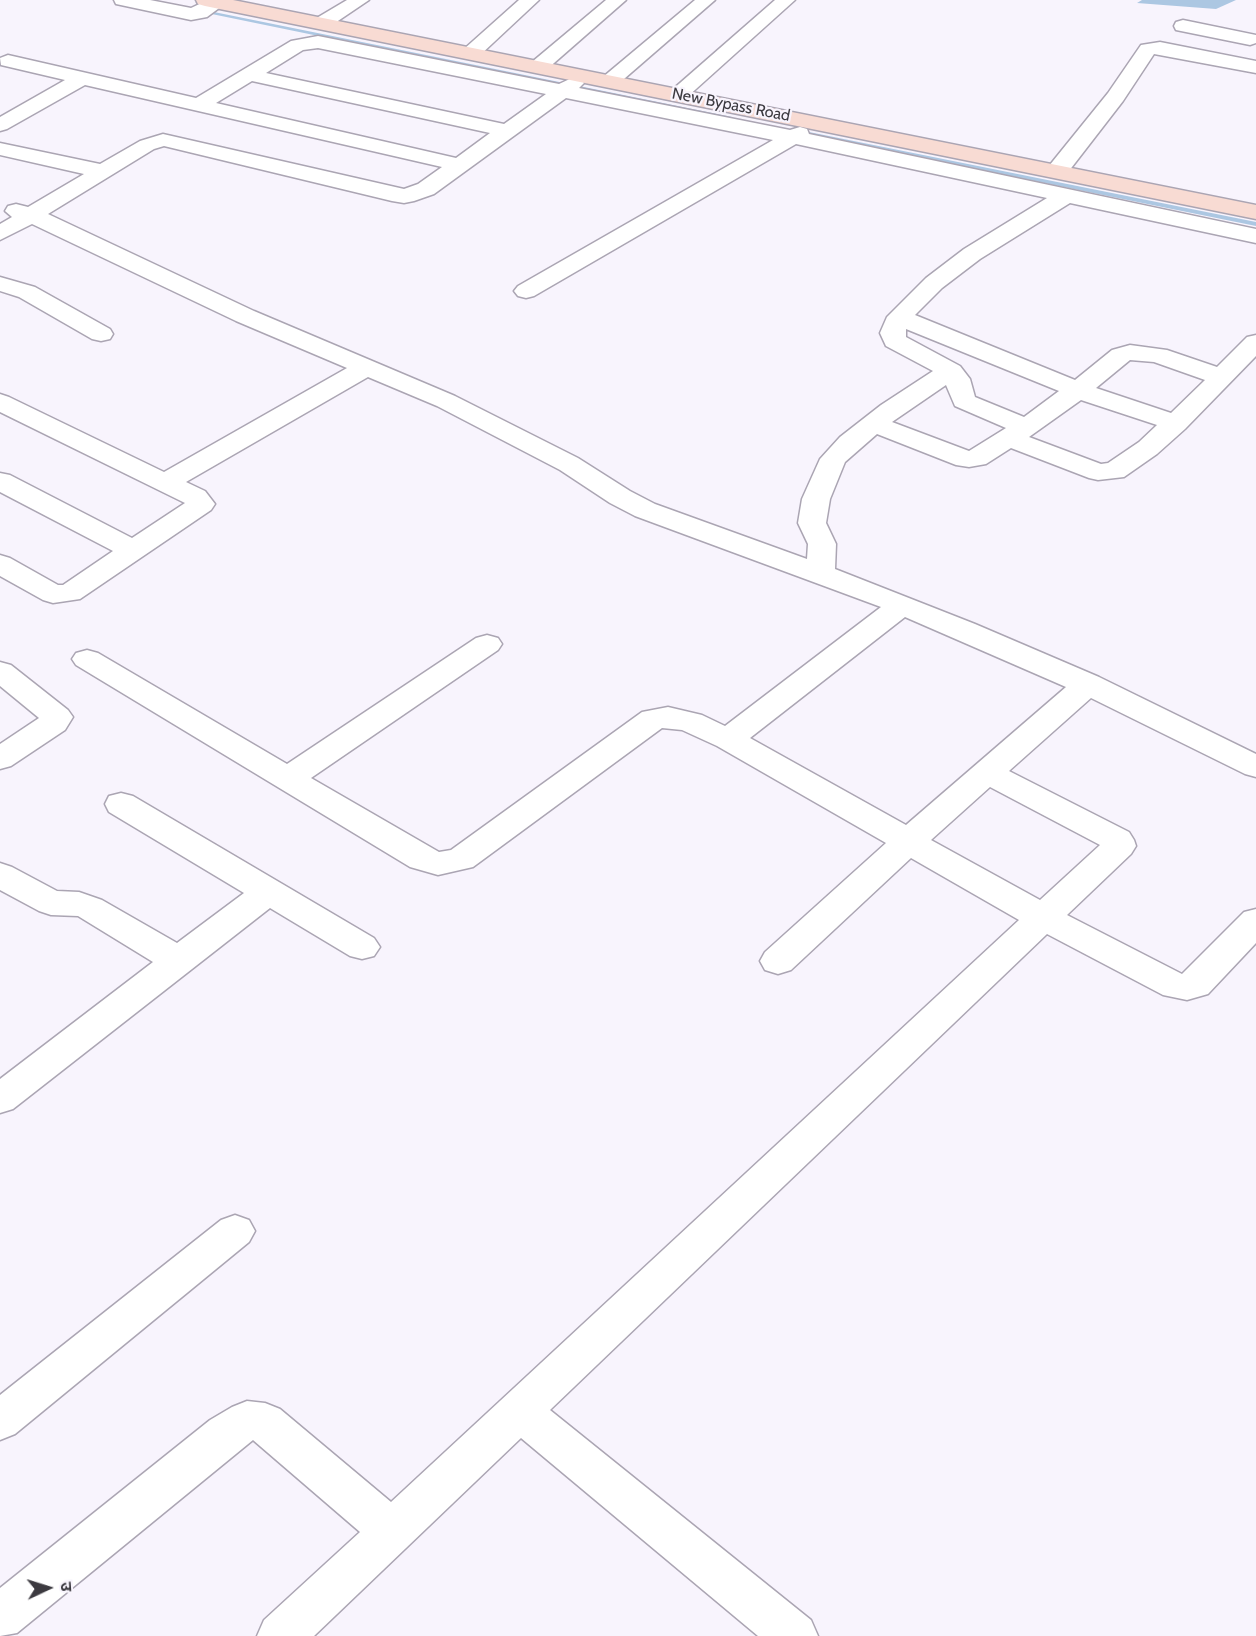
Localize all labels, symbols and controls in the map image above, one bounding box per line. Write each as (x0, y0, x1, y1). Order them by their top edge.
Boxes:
street label: New Bypass Road (670, 84, 792, 126)
north arrow (18, 1558, 78, 1618)
text: उ (57, 1581, 76, 1592)

